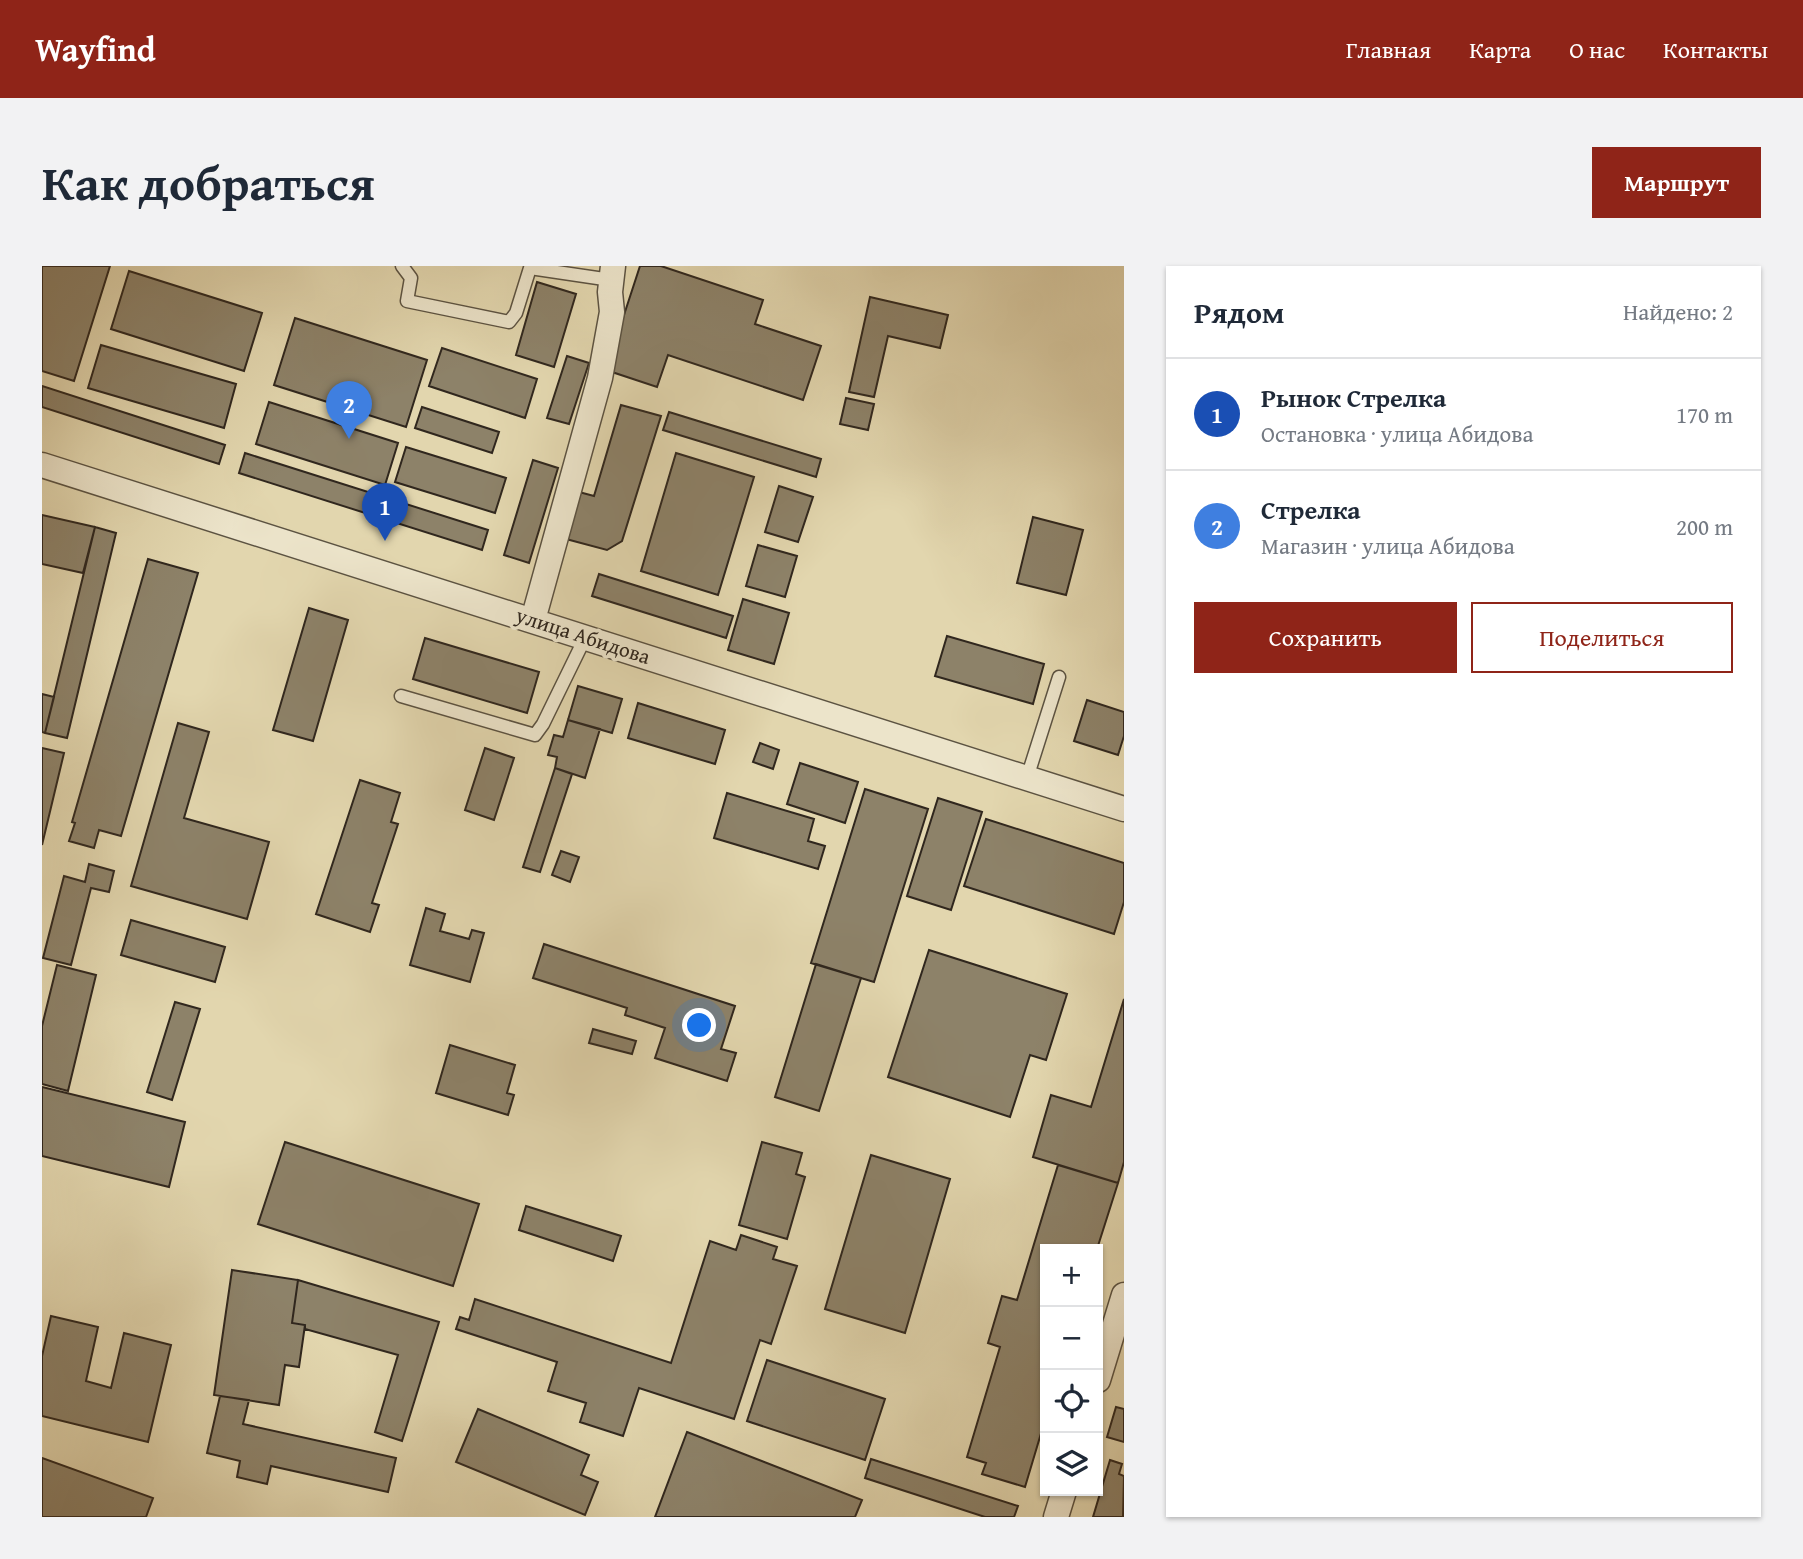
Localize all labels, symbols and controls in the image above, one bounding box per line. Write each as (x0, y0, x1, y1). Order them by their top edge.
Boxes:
text: Wayfind (35, 25, 156, 73)
text: Главная (1346, 32, 1431, 67)
text: Карта (1469, 32, 1531, 67)
text: О нас (1569, 32, 1625, 67)
text: Контакты (1663, 32, 1768, 67)
text: Как добраться (42, 146, 375, 218)
button: Маршрут (1592, 147, 1761, 218)
text: Рядом (1194, 290, 1285, 334)
text: Найдено: 2 (1623, 295, 1733, 328)
text: Рынок Стрелка (1261, 378, 1446, 417)
pin: 2 (326, 381, 372, 439)
text: 1 (1211, 398, 1223, 431)
text: 170 m (1676, 398, 1733, 431)
text: Остановка · улица Абидова (1261, 417, 1533, 450)
pin: 1 (362, 483, 408, 541)
text: Стрелка (1261, 490, 1361, 529)
text: 2 (1211, 510, 1223, 543)
text: 200 m (1676, 510, 1733, 543)
text: Магазин · улица Абидова (1261, 529, 1515, 562)
street label: улица Абидова (511, 599, 654, 672)
button: Сохранить (1194, 602, 1457, 673)
button: Поделиться (1471, 602, 1733, 673)
your location (682, 1008, 716, 1042)
map controls (1040, 1244, 1103, 1496)
button: + (1040, 1244, 1103, 1307)
button: − (1040, 1307, 1103, 1370)
button: locate (1040, 1370, 1103, 1433)
button: layers (1040, 1433, 1103, 1496)

